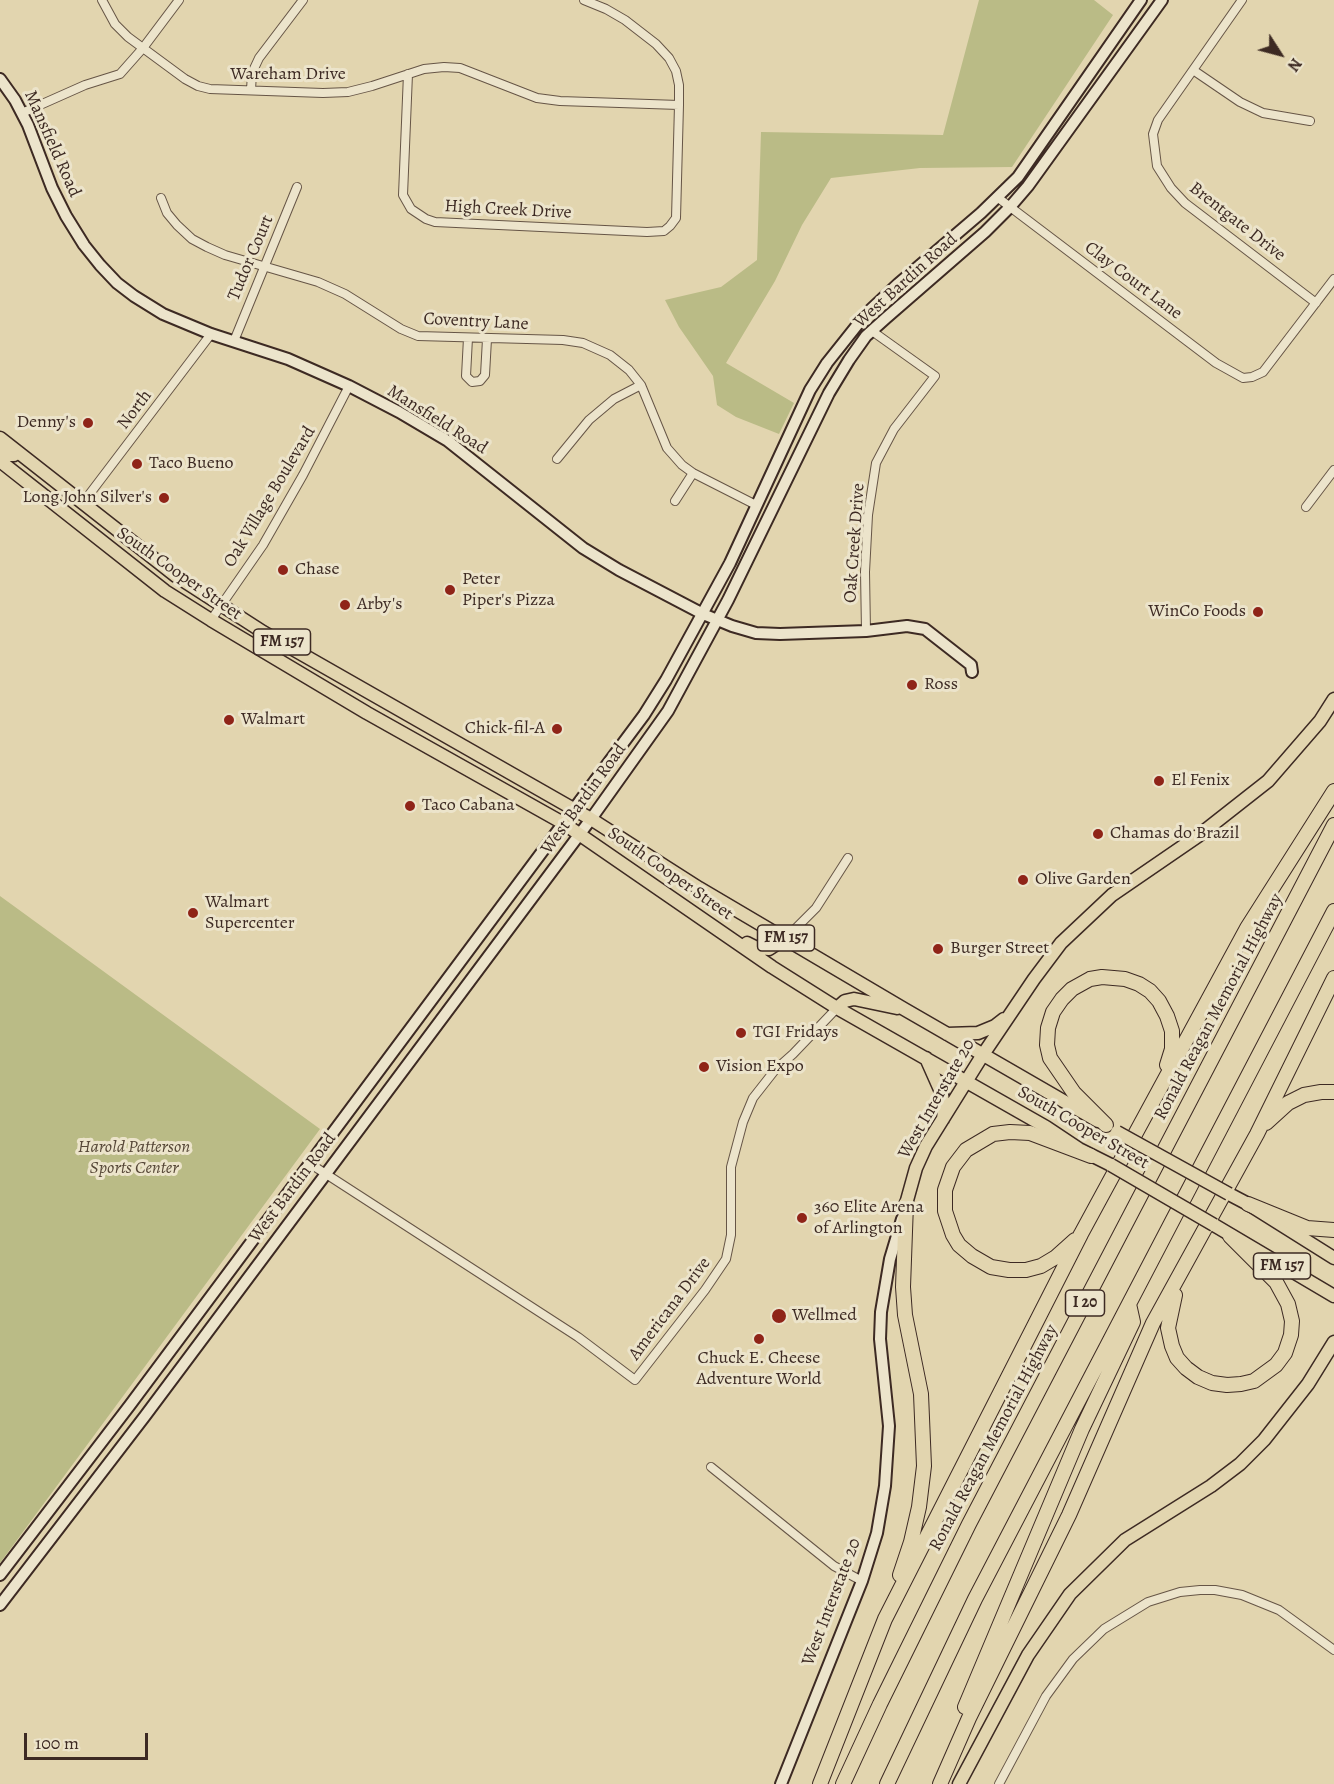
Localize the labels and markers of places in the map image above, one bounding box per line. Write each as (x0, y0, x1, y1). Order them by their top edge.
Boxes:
place label: Denny's (16, 412, 76, 434)
marker: Denny's (81, 416, 95, 430)
place label: Taco Bueno (149, 453, 234, 475)
marker: Taco Bueno (130, 457, 144, 471)
place label: Long John Silver's (22, 487, 152, 509)
marker: Long John Silver's (157, 491, 171, 505)
place label: Chase (295, 559, 340, 581)
marker: Chase (276, 563, 290, 577)
place label: Peter Piper's Pizza (462, 569, 555, 612)
marker: Peter Piper's Pizza (443, 583, 457, 597)
place label: Arby's (357, 594, 402, 616)
marker: Arby's (338, 598, 352, 612)
place label: WinCo Foods (1148, 601, 1246, 623)
marker: WinCo Foods (1251, 605, 1265, 619)
place label: Ross (924, 674, 958, 696)
marker: Ross (905, 678, 919, 692)
place label: Walmart (241, 709, 305, 731)
marker: Walmart (222, 713, 236, 727)
place label: Chick-fil-A (465, 718, 545, 740)
marker: Chick-fil-A (550, 722, 564, 736)
place label: El Fenix (1171, 770, 1230, 792)
marker: El Fenix (1152, 774, 1166, 788)
place label: Taco Cabana (422, 795, 515, 817)
marker: Taco Cabana (403, 799, 417, 813)
place label: Chamas do Brazil (1110, 823, 1239, 845)
marker: Chamas do Brazil (1091, 827, 1105, 841)
place label: Olive Garden (1035, 869, 1131, 891)
marker: Olive Garden (1016, 873, 1030, 887)
place label: Walmart Supercenter (205, 892, 295, 934)
marker: Walmart Supercenter (186, 906, 200, 920)
place label: Burger Street (950, 938, 1049, 960)
marker: Burger Street (931, 942, 945, 956)
place label: TGI Fridays (753, 1022, 838, 1044)
marker: TGI Fridays (734, 1026, 748, 1040)
place label: Vision Expo (716, 1056, 804, 1078)
marker: Vision Expo (697, 1060, 711, 1074)
place label: 360 Elite Arena of Arlington (814, 1197, 924, 1240)
marker: 360 Elite Arena of Arlington (795, 1211, 809, 1225)
place label: Wellmed (792, 1305, 857, 1327)
marker: Wellmed (770, 1307, 788, 1325)
marker: Chuck E. Cheese Adventure World (752, 1332, 766, 1346)
place label: Chuck E. Cheese Adventure World (697, 1348, 821, 1390)

